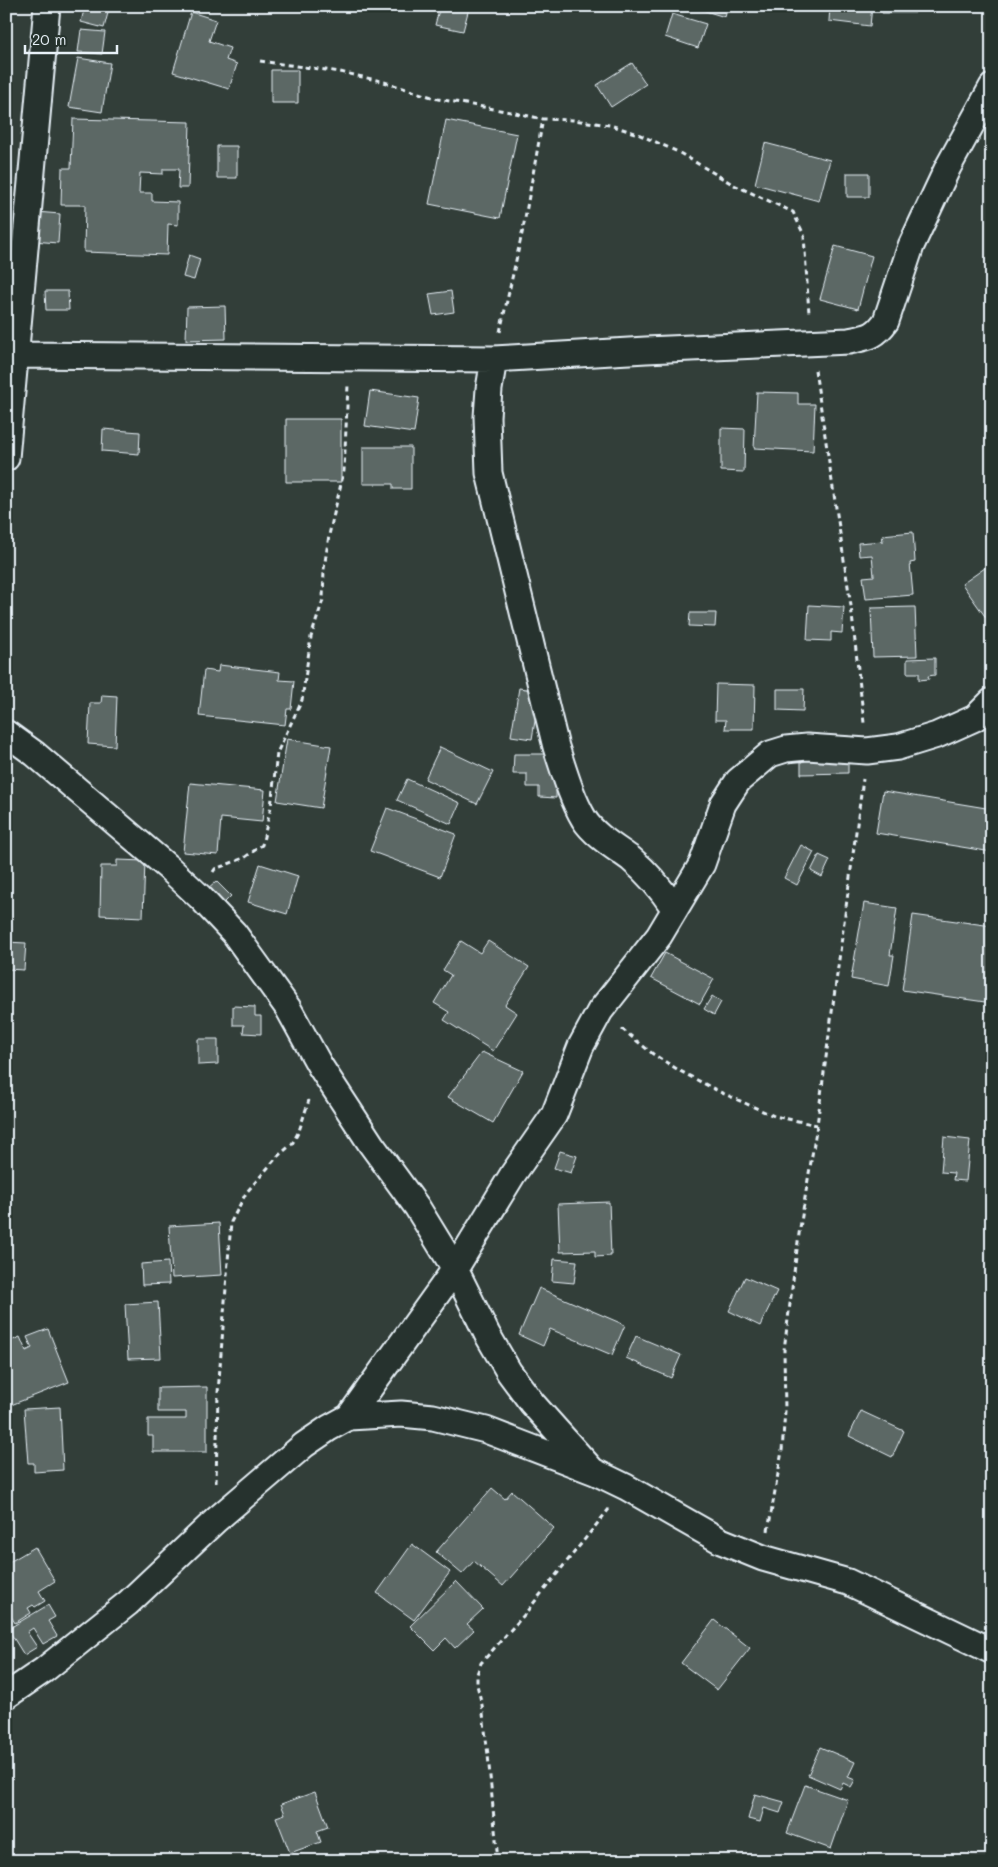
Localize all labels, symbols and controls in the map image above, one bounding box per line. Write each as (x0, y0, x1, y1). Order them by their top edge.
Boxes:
scale bar (25, 22, 118, 54)
text: 20 m (32, 29, 66, 49)

